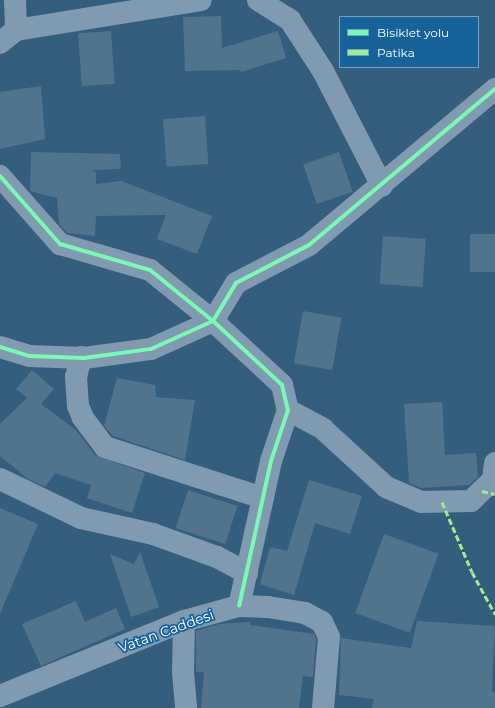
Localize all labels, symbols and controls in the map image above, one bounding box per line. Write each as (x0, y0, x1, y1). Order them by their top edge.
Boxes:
legend (339, 16, 479, 68)
text: Bisiklet yolu (377, 25, 449, 40)
text: Patika (377, 45, 415, 60)
street label: Vatan Caddesi (116, 606, 216, 656)

